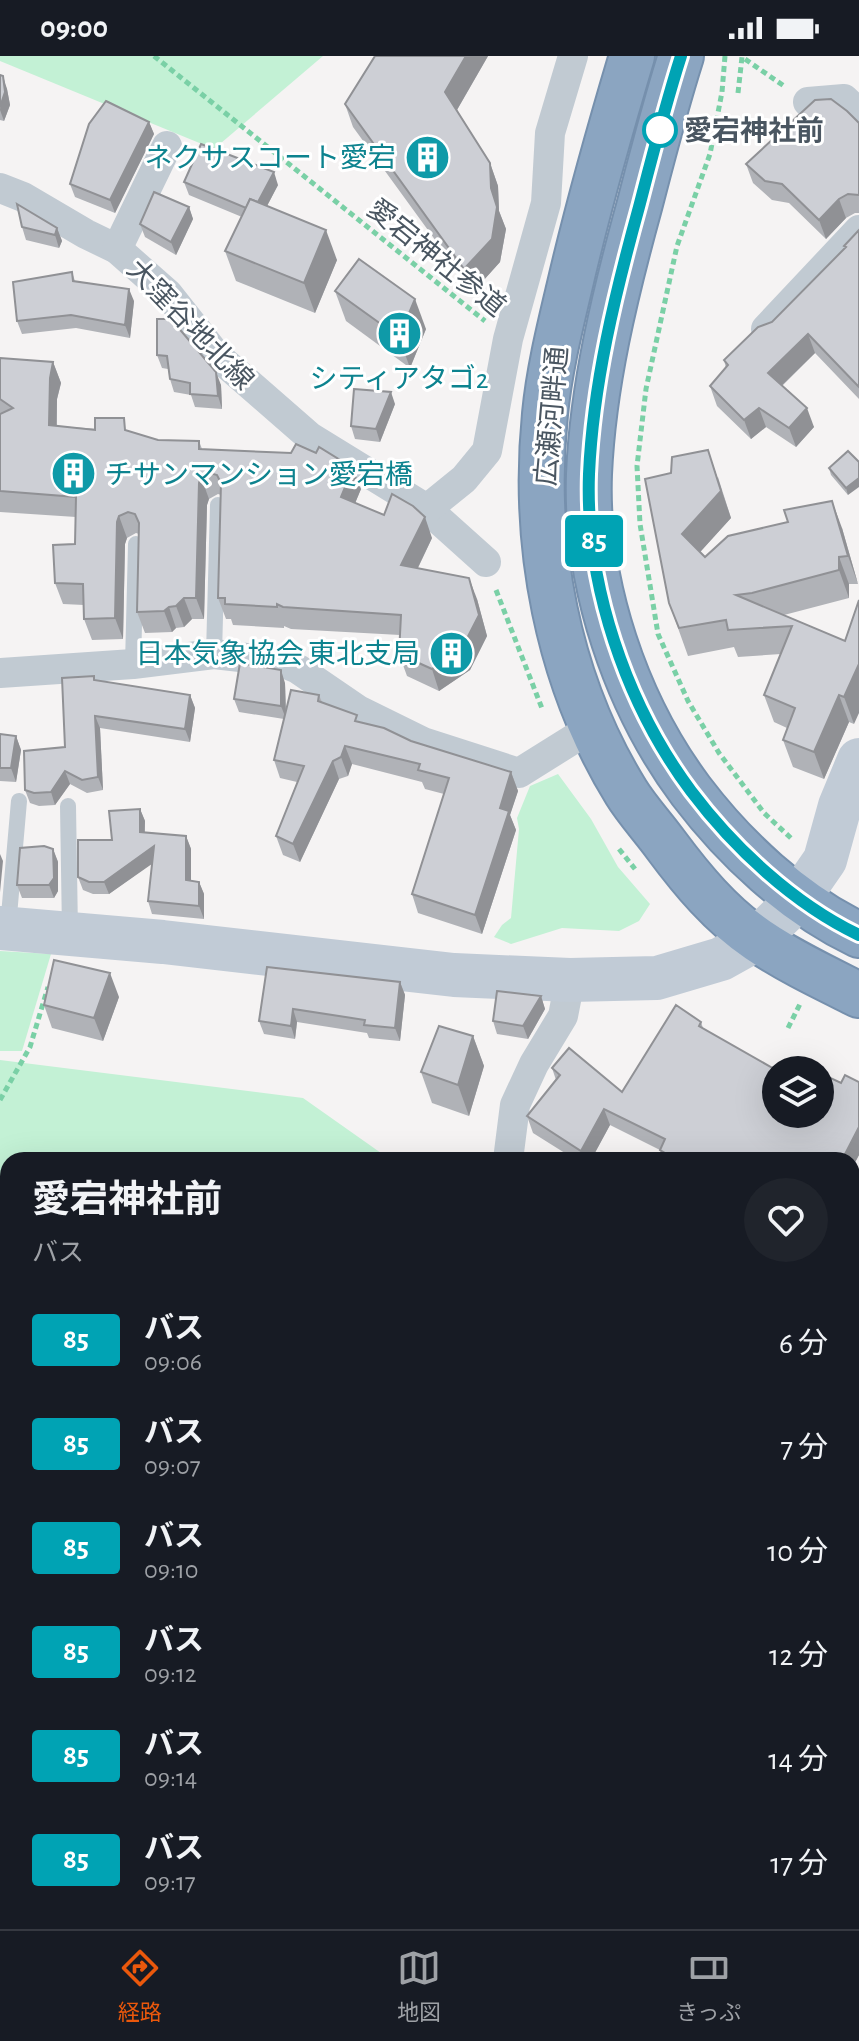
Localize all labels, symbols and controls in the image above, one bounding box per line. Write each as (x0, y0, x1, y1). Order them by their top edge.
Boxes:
text: 09:00 (40, 13, 108, 43)
marker: 愛宕神社前 (643, 113, 677, 147)
place label: 愛宕神社前 (684, 115, 824, 146)
building icon: ネクサスコート愛宕 (403, 133, 451, 181)
place label: ネクサスコート愛宕 (145, 143, 396, 173)
street label: 愛宕神社参道 (362, 193, 511, 322)
street label: 大窪谷地北線 (121, 254, 259, 396)
building icon: シティアタゴ2 (375, 310, 423, 358)
street label: 広瀬河畔通 (531, 345, 573, 487)
place label: シティアタゴ2 (309, 364, 489, 394)
building icon: チサンマンション愛宕橋 (50, 450, 98, 498)
place label: チサンマンション愛宕橋 (105, 460, 413, 490)
line badge: 85 (558, 515, 630, 567)
text: 85 (581, 527, 607, 555)
building icon: 日本気象協会 東北支局 (427, 629, 475, 677)
place label: 日本気象協会 東北支局 (135, 639, 420, 669)
map controls (762, 1056, 834, 1128)
button: layers (762, 1056, 834, 1128)
button: heart (744, 1178, 828, 1262)
text: 愛宕神社前 (32, 1182, 222, 1220)
text: バス (32, 1240, 84, 1266)
text: バス (144, 1314, 204, 1344)
text: 85 (63, 1326, 89, 1354)
text: 6 分 (779, 1329, 828, 1359)
text: 09:06 (144, 1349, 202, 1375)
text: バス (144, 1418, 204, 1448)
text: 85 (63, 1430, 89, 1458)
text: 7 分 (781, 1433, 828, 1463)
text: 09:07 (144, 1453, 200, 1479)
text: バス (144, 1522, 204, 1552)
text: 85 (63, 1534, 89, 1562)
text: 10 分 (767, 1537, 828, 1567)
text: 09:10 (144, 1557, 199, 1583)
text: バス (144, 1626, 204, 1656)
text: 85 (63, 1638, 89, 1666)
text: 12 分 (769, 1641, 828, 1671)
text: 09:12 (144, 1661, 197, 1687)
text: バス (144, 1730, 204, 1760)
text: 85 (63, 1742, 89, 1770)
text: 14 分 (768, 1745, 828, 1775)
text: 09:14 (144, 1765, 197, 1791)
text: バス (144, 1834, 204, 1864)
text: 85 (63, 1846, 89, 1874)
text: 17 分 (770, 1849, 828, 1879)
text: 09:17 (144, 1869, 196, 1895)
tab: 経路 (118, 1946, 162, 2026)
tab: 地図 (397, 1946, 441, 2026)
tab: きっぷ (676, 1946, 741, 2026)

